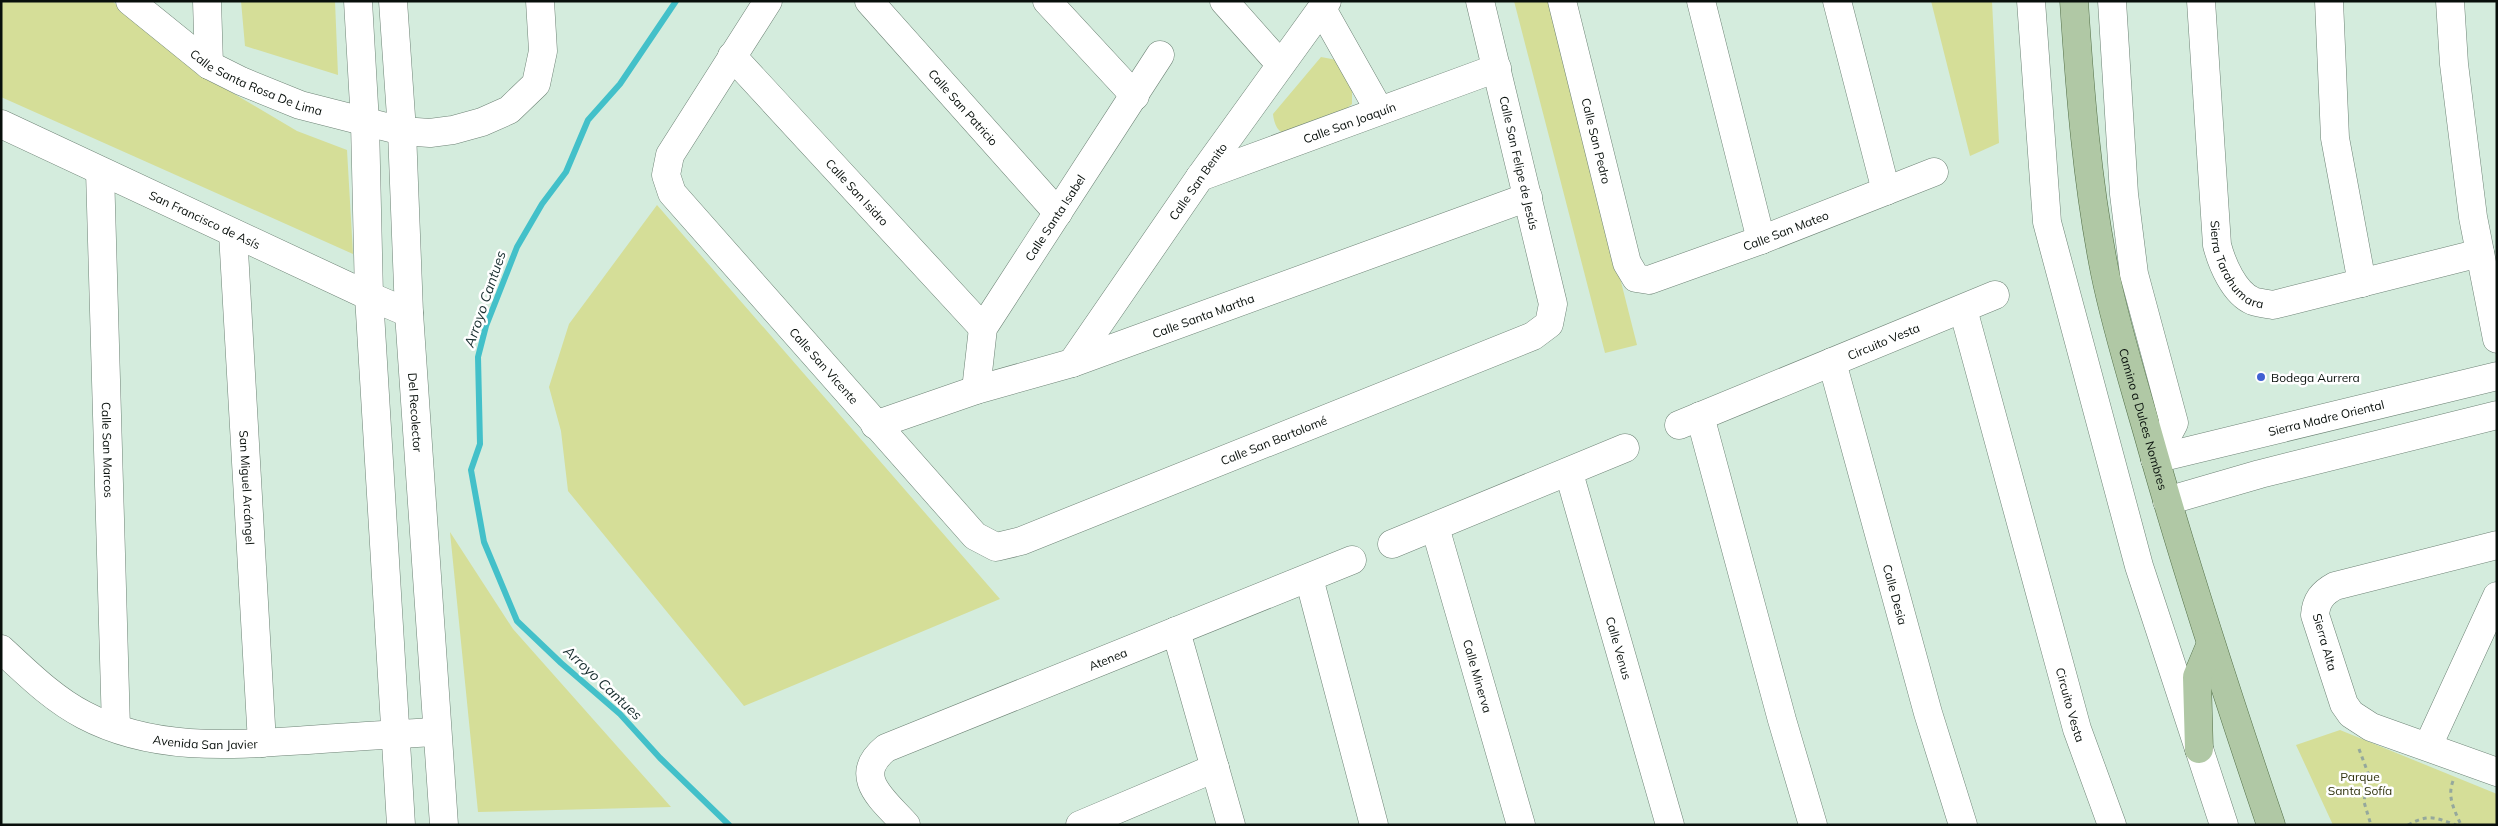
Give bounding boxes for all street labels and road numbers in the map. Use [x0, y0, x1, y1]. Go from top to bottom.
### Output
street label: Calle Santa Rosa De Lima [187, 46, 324, 118]
street label: Calle San Patricio [926, 66, 1002, 148]
street label: Calle San Felipe de Jesús [1496, 94, 1542, 232]
street label: Calle San Pedro [1579, 96, 1615, 185]
street label: Calle San Joaquín [1301, 98, 1398, 146]
street label: Calle San Benito [1165, 139, 1230, 223]
street label: Calle San Isidro [823, 155, 892, 229]
street label: Calle Santa Isabel [1021, 172, 1088, 264]
street label: San Francisco de Asís [147, 187, 263, 252]
street label: Calle San Mateo [1741, 207, 1831, 253]
street label: Sierra Tarahumara [2208, 220, 2265, 311]
street label: Calle Santa Martha [1150, 290, 1256, 341]
street label: Circuito Vesta [1845, 319, 1922, 362]
street label: Calle San Vicente [787, 324, 862, 407]
street label: Camino a Dulces Nombres [2116, 346, 2171, 492]
street label: Del Recolector [406, 372, 426, 453]
street label: Sierra Madre Oriental [2267, 396, 2386, 439]
street label: Calle San Marcos [99, 402, 117, 498]
street label: Calle San Bartolomé [1218, 412, 1329, 468]
street label: San Miguel Arcángel [237, 430, 258, 545]
street label: Calle Desia [1880, 563, 1911, 626]
street label: Sierra Alta [2310, 612, 2340, 672]
street label: Calle Venus [1603, 615, 1635, 681]
street label: Calle Minerva [1460, 638, 1496, 714]
street label: Atenea [1086, 644, 1129, 673]
street label: Circuito Vesta [2053, 666, 2089, 744]
street label: Avenida San Javier [152, 731, 259, 752]

